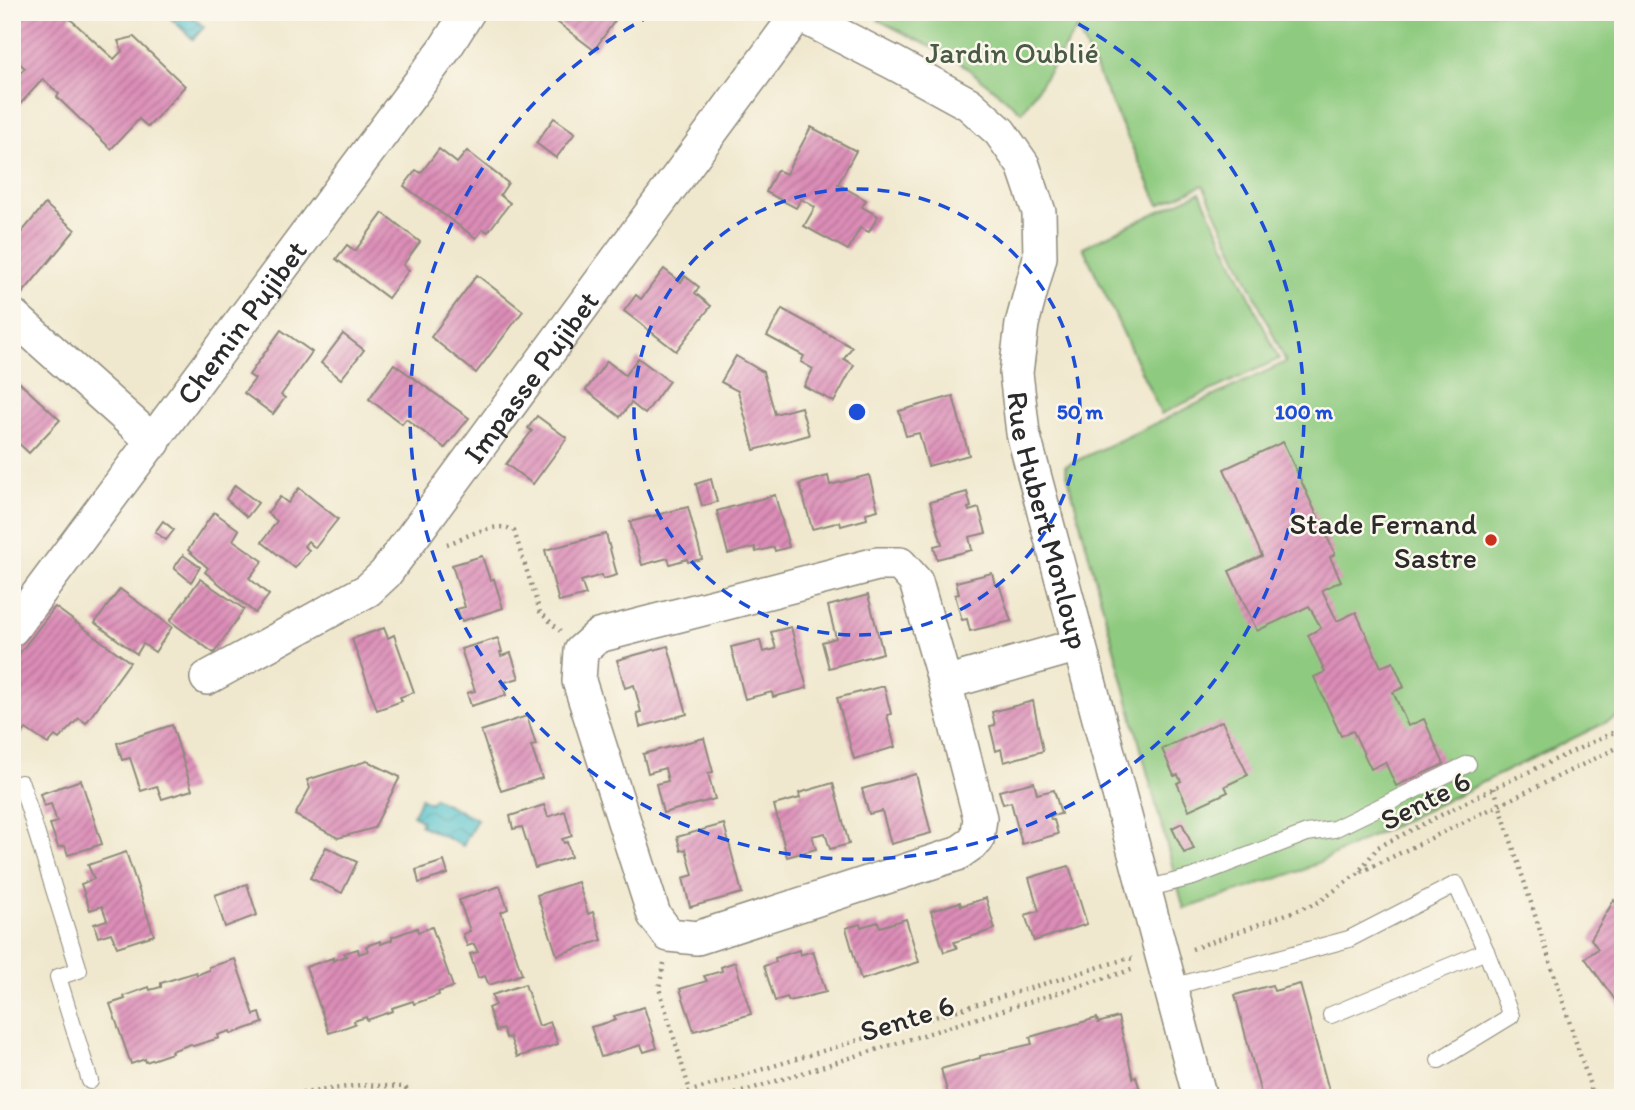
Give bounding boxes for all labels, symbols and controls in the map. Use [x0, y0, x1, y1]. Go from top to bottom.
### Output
park label: Jardin Oublié [925, 34, 1099, 71]
street label: Chemin Pujibet [168, 233, 314, 411]
street label: Impasse Pujibet [455, 283, 606, 470]
street label: Rue Hubert Monloup [1000, 389, 1098, 653]
text: 50 m [1057, 399, 1104, 424]
text: 100 m [1275, 399, 1333, 424]
centre of rings [845, 400, 869, 424]
place label: Stade Fernand Sastre [1289, 505, 1477, 576]
marker: Stade Fernand Sastre [1483, 532, 1499, 548]
street label: Sente 6 [1374, 762, 1476, 838]
street label: Sente 6 [856, 986, 958, 1050]

